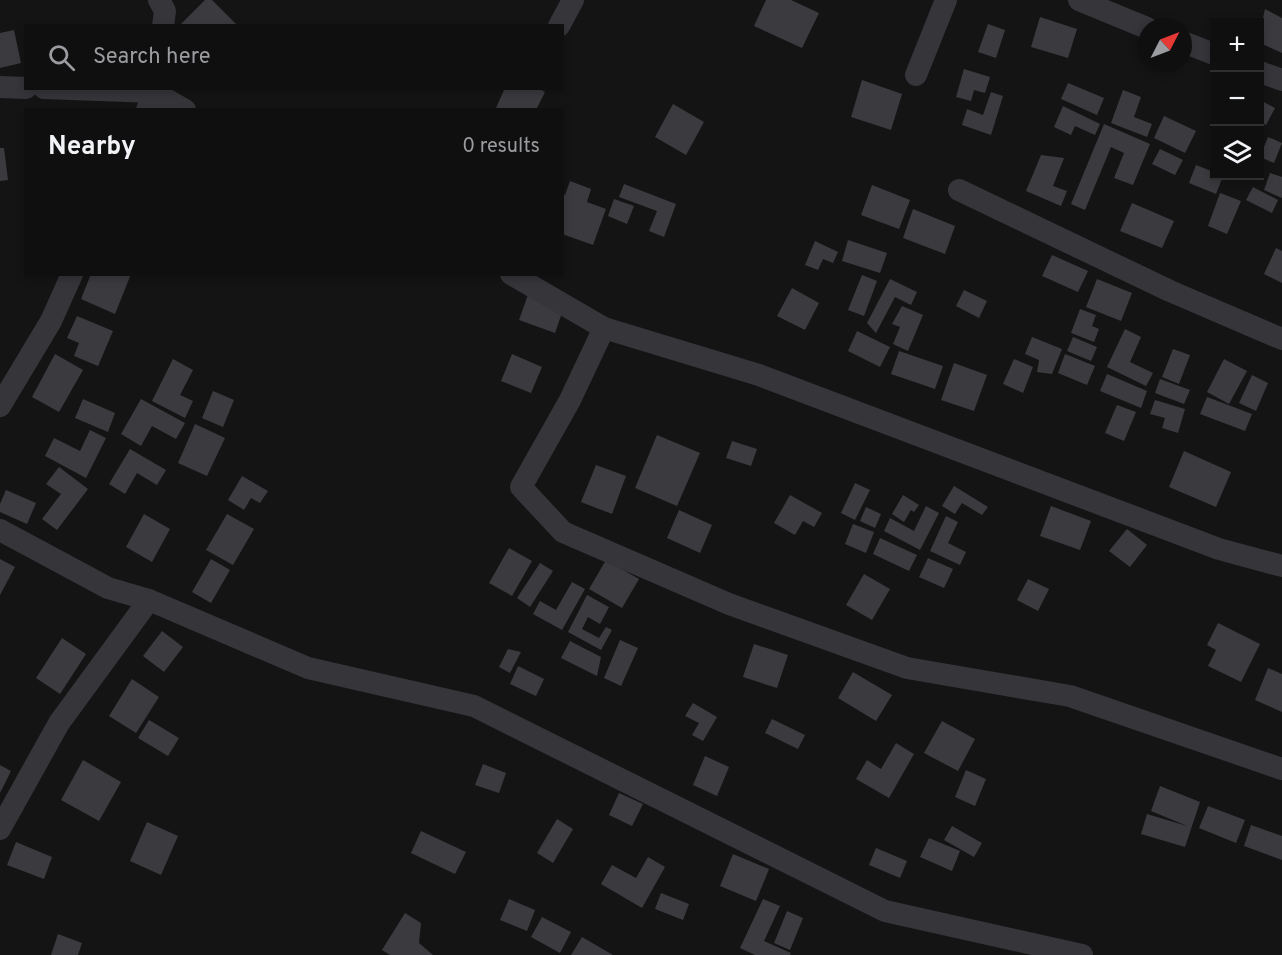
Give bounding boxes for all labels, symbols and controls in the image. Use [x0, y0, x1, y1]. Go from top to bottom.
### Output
north arrow [1138, 18, 1192, 72]
map controls [1210, 18, 1264, 180]
button: + [1210, 18, 1264, 72]
search box [24, 24, 564, 90]
icon: search [45, 41, 78, 74]
text: Search here [93, 44, 211, 71]
button: − [1210, 72, 1264, 126]
button: layers [1210, 126, 1264, 180]
text: Nearby [48, 131, 136, 164]
text: 0 results [462, 134, 540, 160]

